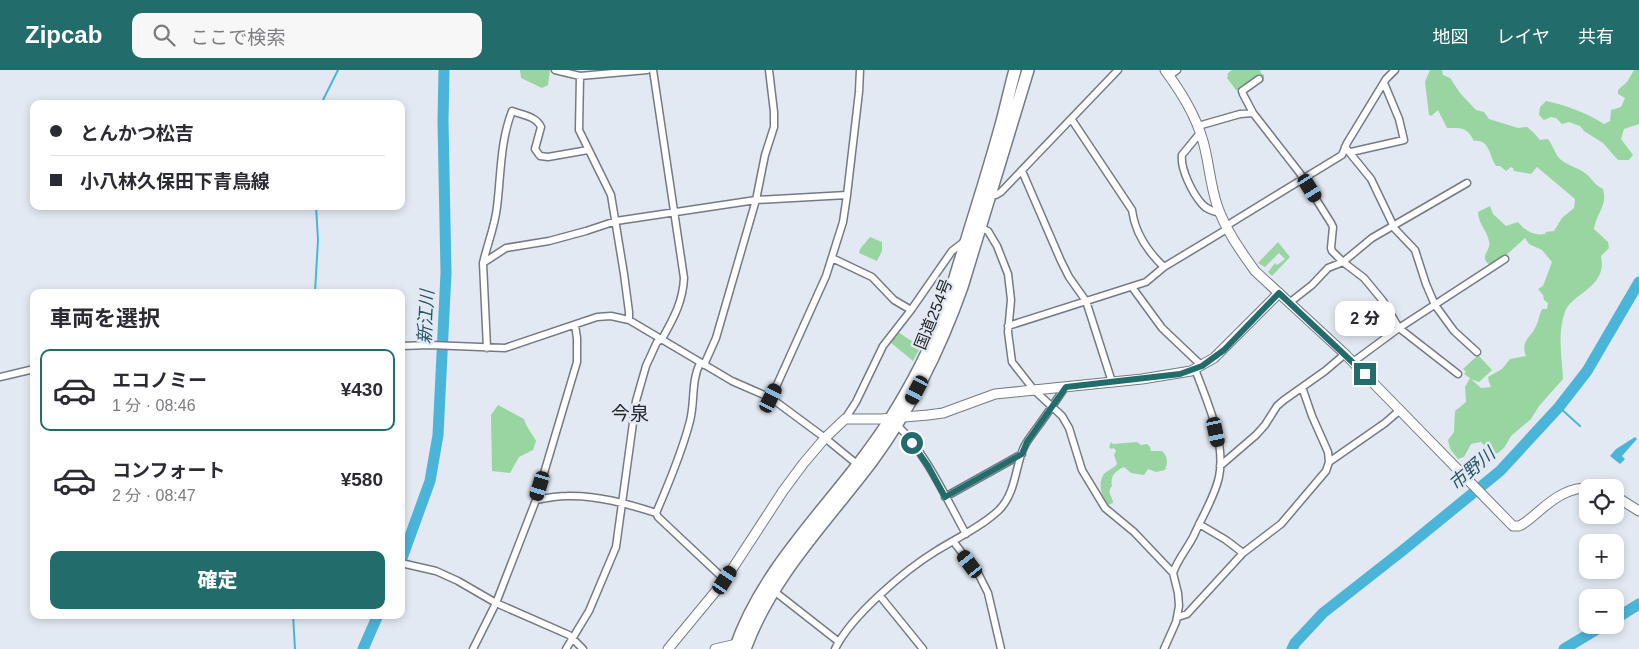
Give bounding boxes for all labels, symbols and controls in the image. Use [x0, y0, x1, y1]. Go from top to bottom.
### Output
search box [132, 13, 482, 58]
text: Zipcab [25, 21, 102, 48]
icon: search [150, 21, 178, 49]
text: ここで検索 [190, 27, 285, 48]
text: 地図 [1433, 27, 1469, 47]
text: レイヤ [1497, 27, 1550, 47]
text: 共有 [1578, 27, 1614, 47]
text: とんかつ松吉 [80, 123, 194, 144]
text: 小八林久保田下青鳥線 [80, 171, 270, 192]
car [1295, 171, 1324, 205]
street label: 国道254号 [912, 276, 955, 352]
water label: 新江川 [415, 288, 438, 344]
callout: 2 分 [1335, 302, 1395, 336]
text: 車両を選択 [50, 306, 160, 331]
text: 2 分 [1350, 310, 1380, 327]
route end [1354, 363, 1376, 385]
icon: car [52, 368, 97, 413]
text: エコノミー [112, 370, 207, 391]
car [903, 373, 930, 407]
text: ¥430 [341, 379, 383, 400]
car [757, 381, 784, 415]
text: 1 分 · 08:46 [112, 397, 196, 414]
district label: 今泉 [611, 403, 649, 424]
car [1205, 416, 1226, 448]
route start [901, 432, 923, 454]
water label: 市野川 [1445, 442, 1500, 494]
icon: car [52, 458, 97, 503]
text: コンフォート [112, 460, 225, 481]
text: ¥580 [341, 469, 383, 490]
car [528, 469, 551, 503]
map controls [1579, 479, 1624, 634]
button: locate [1579, 479, 1624, 524]
text: 2 分 · 08:47 [112, 487, 196, 504]
button: + [1579, 534, 1624, 579]
car [954, 548, 985, 580]
button: 確定 [50, 551, 385, 609]
car [710, 563, 739, 597]
button: − [1579, 589, 1624, 634]

